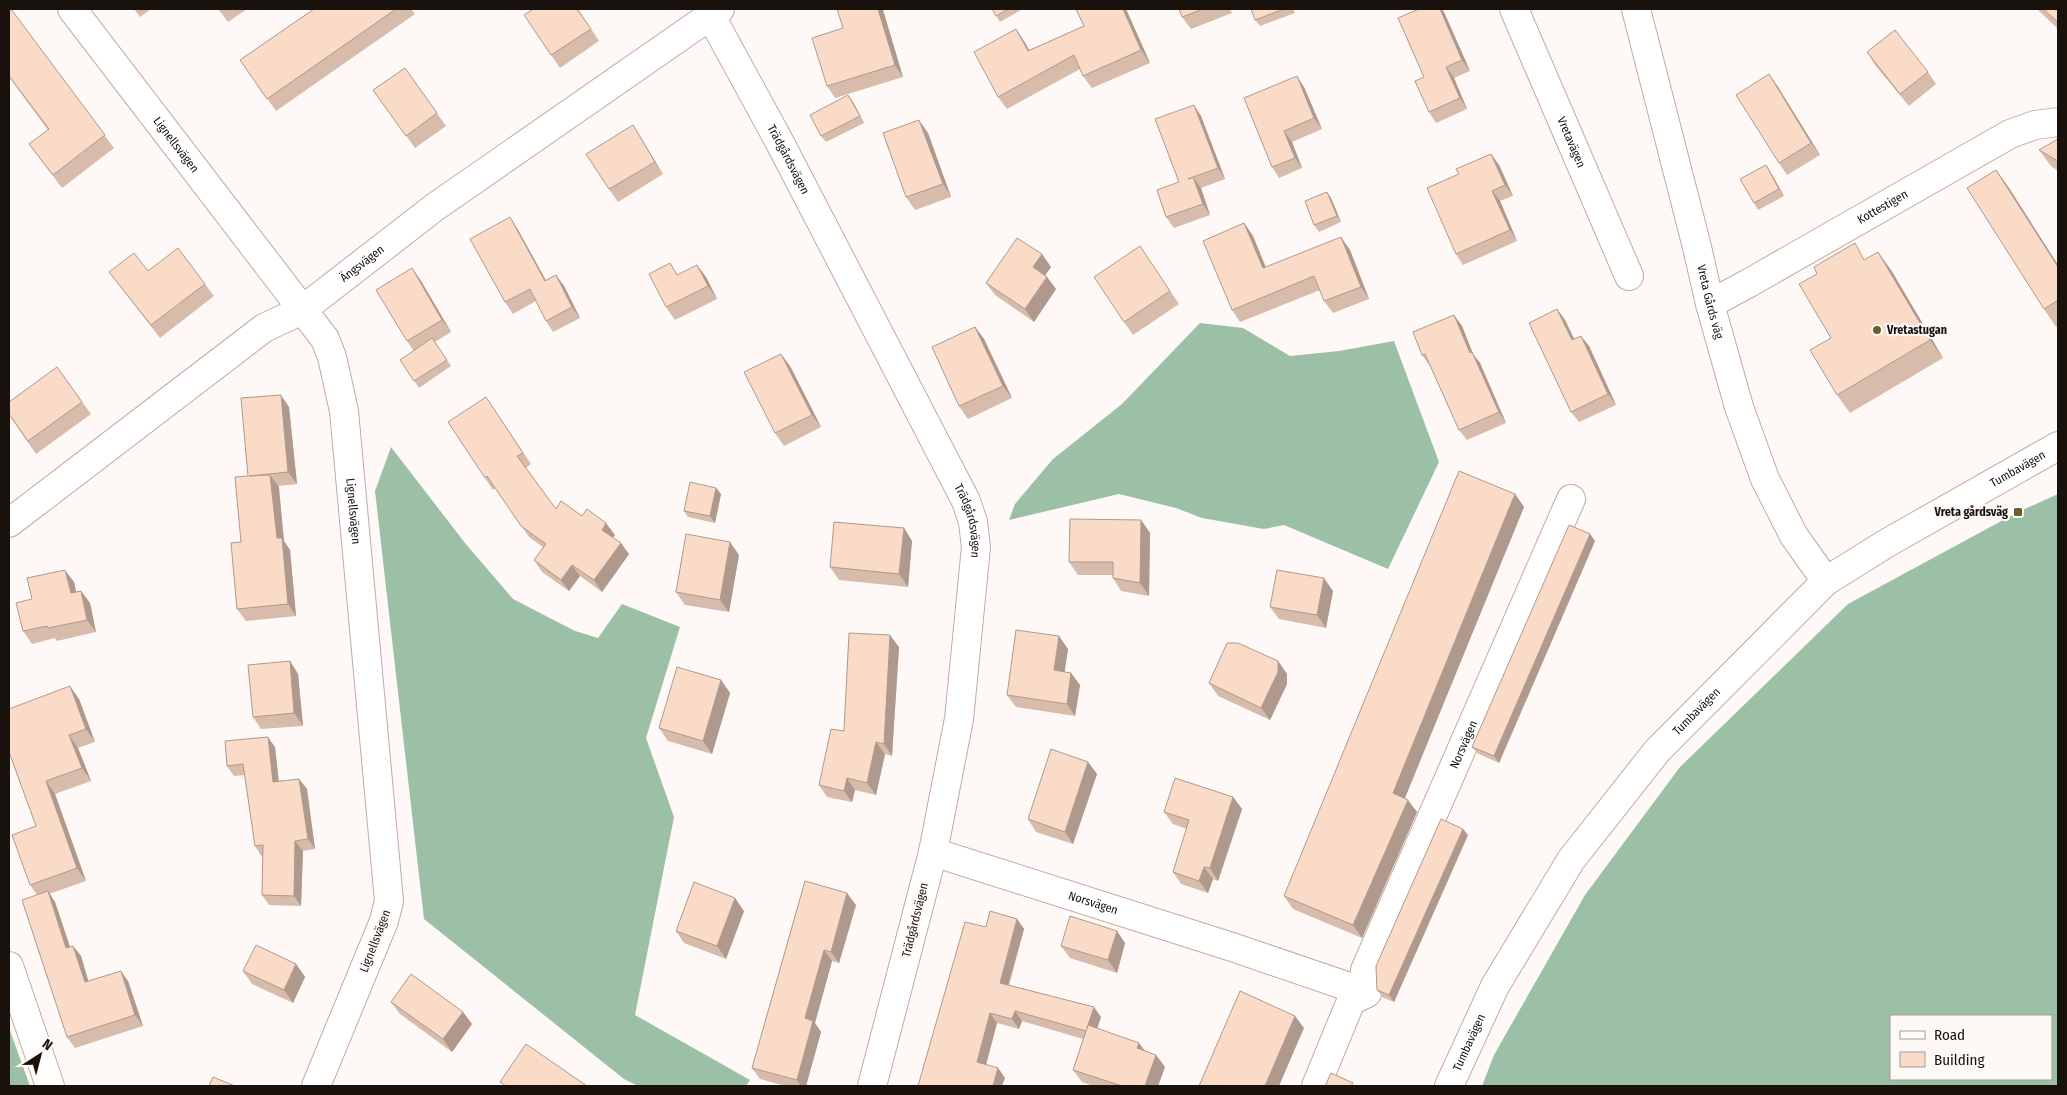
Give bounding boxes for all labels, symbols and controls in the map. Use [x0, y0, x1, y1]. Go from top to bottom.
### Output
street label: Lignellsvägen [150, 114, 202, 175]
street label: Vretavägen [1554, 115, 1588, 170]
street label: Trädgårdsvägen [764, 122, 812, 197]
street label: Kottestigen [1855, 187, 1910, 227]
street label: Ängsvägen [337, 242, 387, 285]
street label: Vreta Gårds väg [1694, 263, 1727, 341]
place label: Vretastugan [1886, 323, 1947, 337]
marker: Vretastugan [1871, 324, 1883, 336]
street label: Tumbavägen [1988, 448, 2048, 490]
street label: Lignellsvägen [343, 477, 363, 545]
street label: Trädgårdsvägen [951, 482, 983, 559]
place label: Vreta gårdsväg [1934, 505, 2008, 519]
marker: Vreta gårdsväg [2012, 506, 2024, 518]
street label: Tumbavägen [1670, 685, 1723, 738]
street label: Norsvägen [1447, 718, 1480, 771]
street label: Trädgårdsvägen [899, 881, 931, 959]
street label: Norsvägen [1067, 888, 1120, 917]
street label: Lignellsvägen [357, 908, 393, 974]
street label: Tumbavägen [1450, 1012, 1488, 1073]
legend [1890, 1015, 2052, 1080]
text: Road [1934, 1026, 1965, 1044]
north arrow [15, 1030, 65, 1080]
text: N [39, 1036, 56, 1054]
text: Building [1934, 1051, 1985, 1069]

